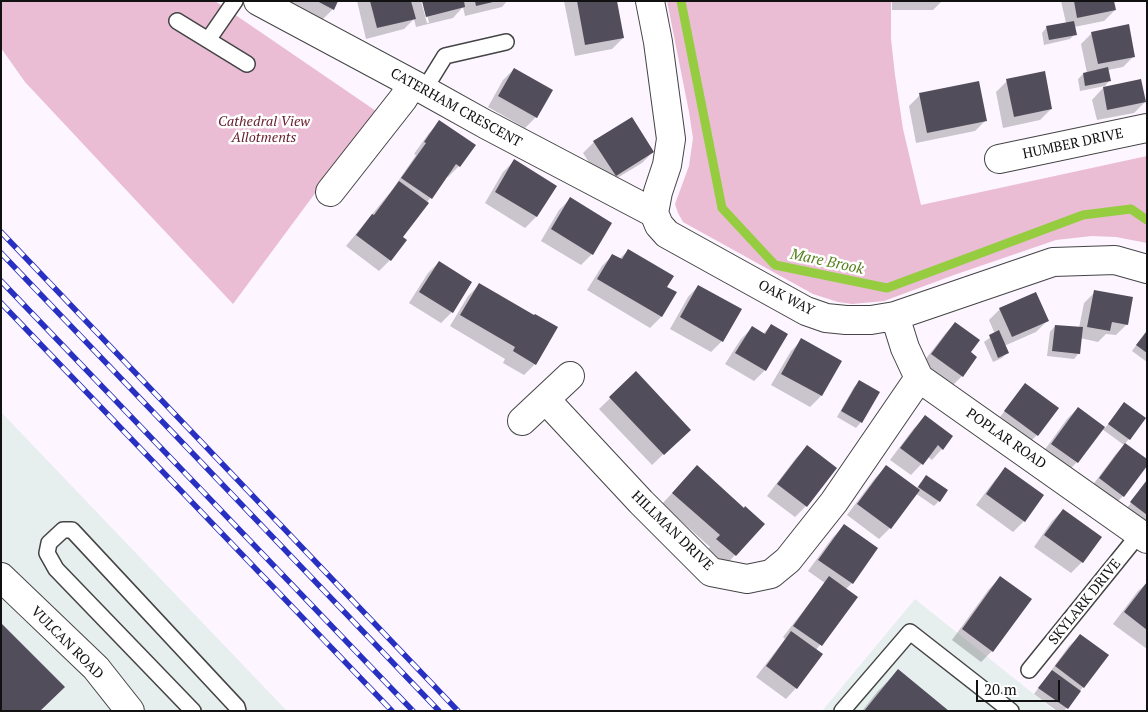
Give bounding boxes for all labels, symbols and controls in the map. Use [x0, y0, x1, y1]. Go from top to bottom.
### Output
street label: CATERHAM CRESCENT [387, 65, 525, 151]
park label: Cathedral View Allotments [218, 114, 310, 146]
street label: HUMBER DRIVE [1021, 125, 1125, 163]
water label: Mare Brook [789, 245, 865, 279]
street label: OAK WAY [755, 277, 817, 319]
street label: POPLAR ROAD [963, 405, 1049, 473]
street label: HILLMAN DRIVE [628, 488, 716, 574]
street label: SKYLARK DRIVE [1045, 556, 1125, 648]
street label: VULCAN ROAD [27, 603, 107, 683]
scale bar [978, 670, 1062, 702]
text: 20 m [984, 679, 1017, 699]

